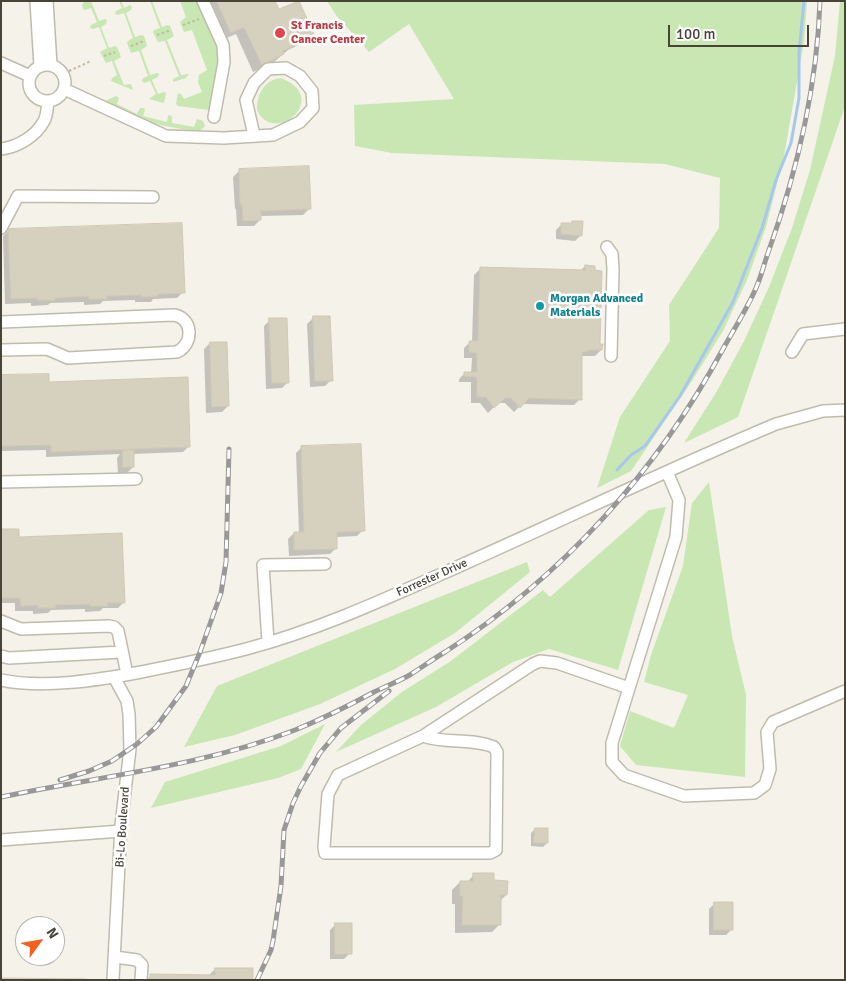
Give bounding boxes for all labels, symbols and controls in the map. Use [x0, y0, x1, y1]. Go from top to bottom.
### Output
scale bar [671, 15, 812, 47]
place label: St Francis Cancer Center [291, 19, 365, 47]
text: 100 m [676, 25, 716, 43]
marker: St Francis Cancer Center [273, 26, 287, 40]
place label: Morgan Advanced Materials [550, 292, 643, 320]
marker: Morgan Advanced Materials [534, 300, 546, 312]
street label: Forrester Drive [394, 556, 470, 600]
street label: Bi-Lo Boulevard [113, 786, 133, 868]
north arrow [15, 916, 65, 966]
text: N [43, 925, 62, 942]

